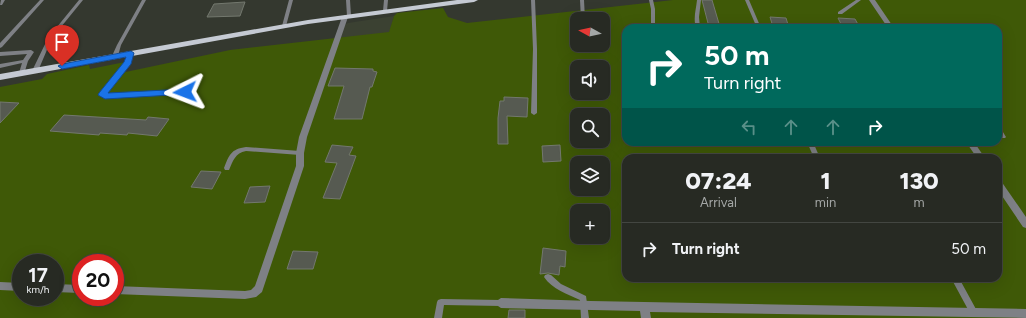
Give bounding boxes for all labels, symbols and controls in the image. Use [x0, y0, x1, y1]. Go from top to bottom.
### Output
north arrow [570, 12, 610, 52]
map controls [570, 12, 610, 244]
pin [45, 25, 79, 66]
icon: arrive [51, 31, 73, 53]
text: 50 m [704, 38, 770, 72]
icon: right [638, 40, 690, 92]
button: sound [570, 60, 610, 100]
position arrow [164, 71, 206, 113]
text: Turn right [704, 72, 781, 94]
button: search [570, 108, 610, 148]
icon: left [738, 116, 760, 138]
icon: ahead [780, 116, 802, 138]
icon: ahead [822, 116, 844, 138]
icon: right [864, 116, 886, 138]
button: layers [570, 156, 610, 196]
text: 07:24 [685, 166, 752, 195]
text: 1 [820, 166, 831, 195]
text: 130 [899, 166, 939, 195]
text: Arrival [700, 195, 737, 210]
text: min [815, 195, 836, 210]
text: m [914, 195, 925, 210]
button: + [570, 204, 610, 244]
icon: right [638, 238, 660, 260]
text: Turn right [672, 240, 740, 258]
text: 50 m [951, 240, 986, 258]
speed limit sign: 20 [72, 254, 124, 306]
text: 17 [28, 263, 48, 287]
text: km/h [27, 283, 49, 296]

